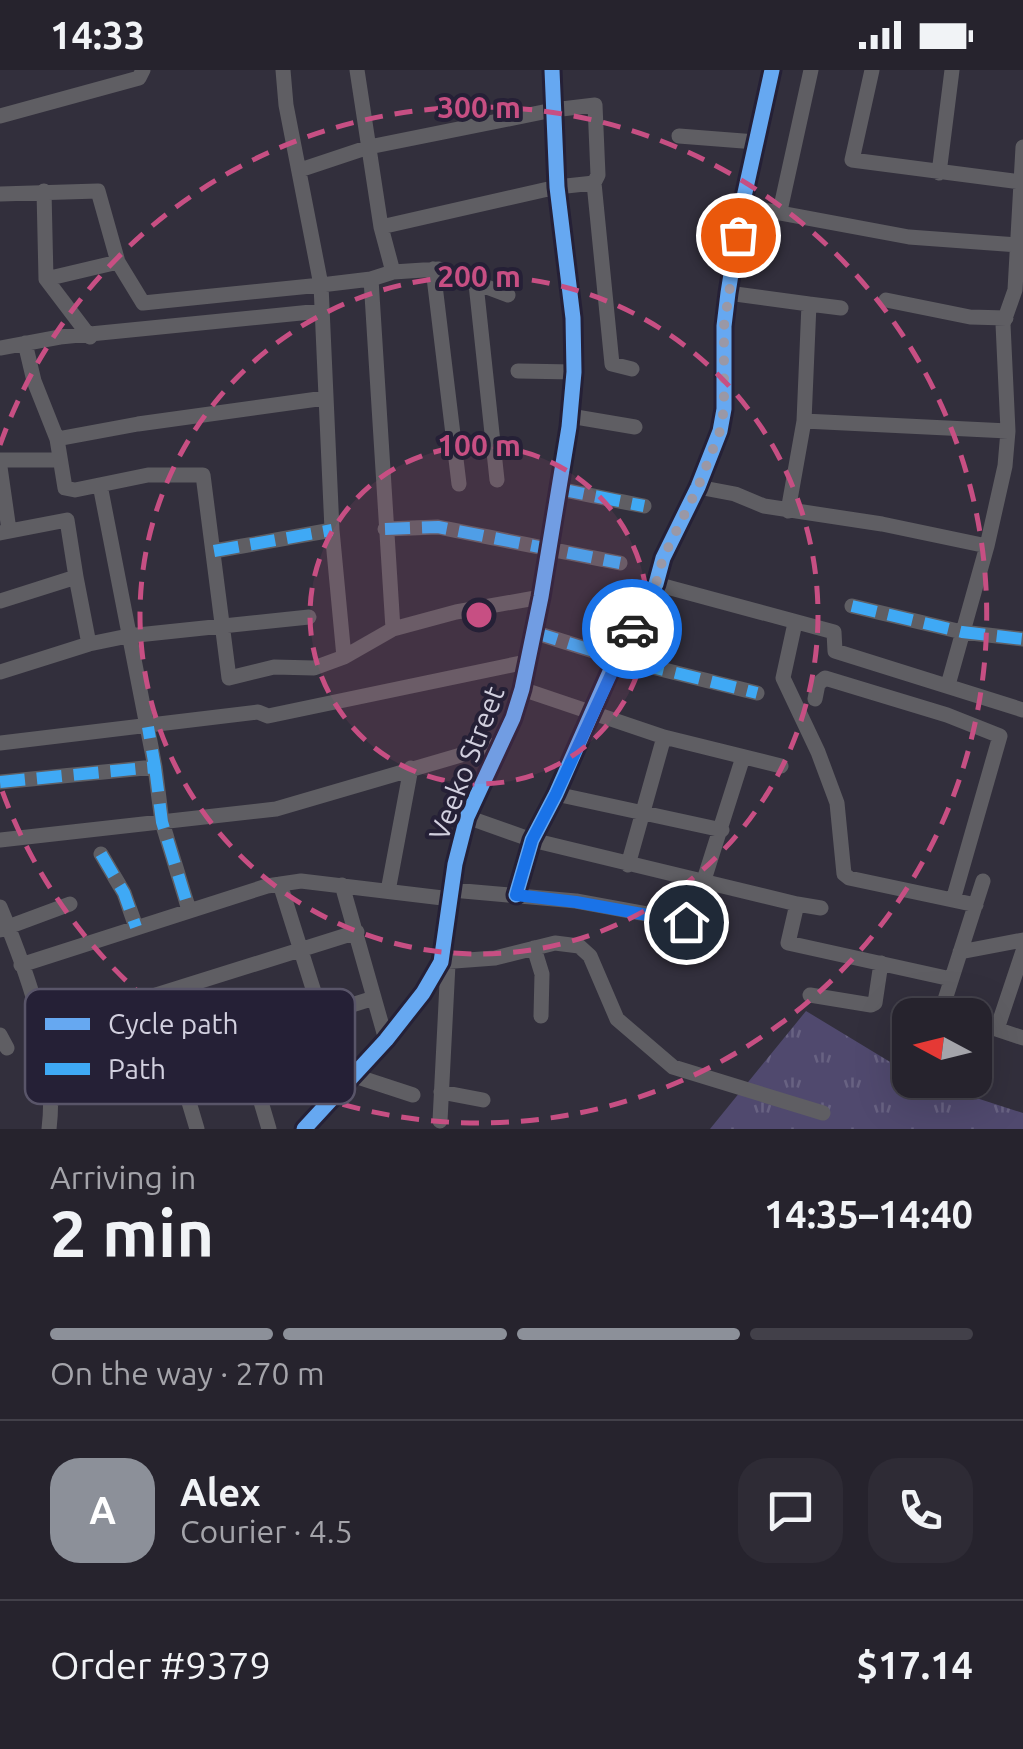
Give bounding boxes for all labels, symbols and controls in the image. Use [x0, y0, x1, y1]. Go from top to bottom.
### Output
text: 14:33 [50, 14, 145, 56]
text: 300 m [437, 90, 521, 124]
pin [696, 193, 781, 278]
icon: bag [711, 208, 766, 263]
text: 200 m [437, 259, 521, 293]
text: 100 m [437, 428, 521, 462]
courier [582, 579, 682, 679]
centre of rings [461, 597, 497, 633]
icon: car [605, 602, 660, 657]
street label: Veeko Street [422, 682, 510, 844]
pin [644, 880, 729, 965]
icon: home [659, 895, 714, 950]
legend [25, 989, 355, 1104]
north arrow [892, 998, 992, 1098]
map controls [892, 998, 992, 1098]
text: Cycle path [108, 1008, 239, 1039]
text: Path [108, 1053, 166, 1084]
text: Arriving in [50, 1159, 196, 1195]
text: 14:35–14:40 [764, 1193, 973, 1235]
text: 2 min [50, 1196, 214, 1269]
text: On the way · 270 m [50, 1355, 325, 1391]
button: chat [738, 1458, 843, 1563]
button: phone [868, 1458, 973, 1563]
text: Alex [180, 1471, 261, 1513]
text: A [89, 1489, 116, 1531]
text: Courier · 4.5 [180, 1513, 353, 1549]
text: Order #9379 [50, 1644, 271, 1686]
text: $17.14 [856, 1644, 973, 1686]

